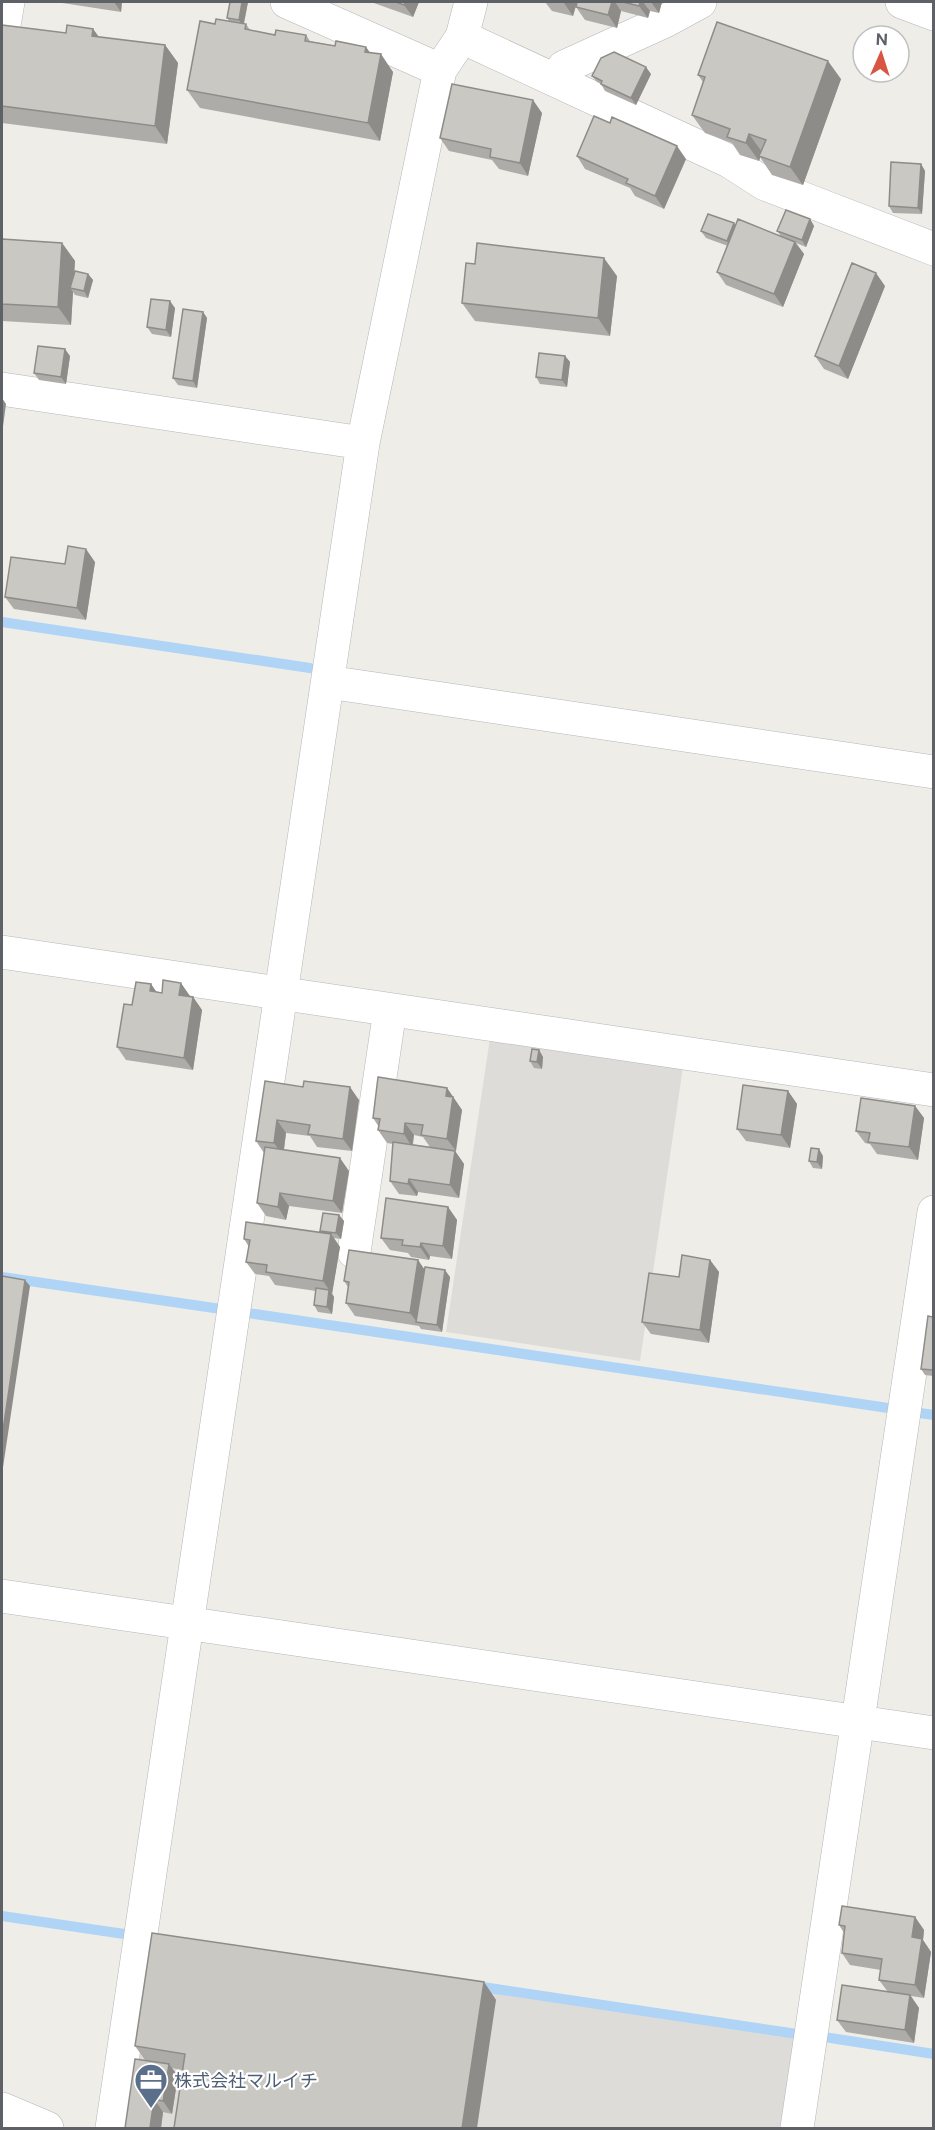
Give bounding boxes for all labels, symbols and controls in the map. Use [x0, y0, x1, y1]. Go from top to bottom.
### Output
north arrow [851, 24, 911, 84]
text: N [875, 30, 889, 49]
office icon: 株式会社マルイチ [133, 2062, 169, 2109]
place label: 株式会社マルイチ [174, 2070, 318, 2091]

